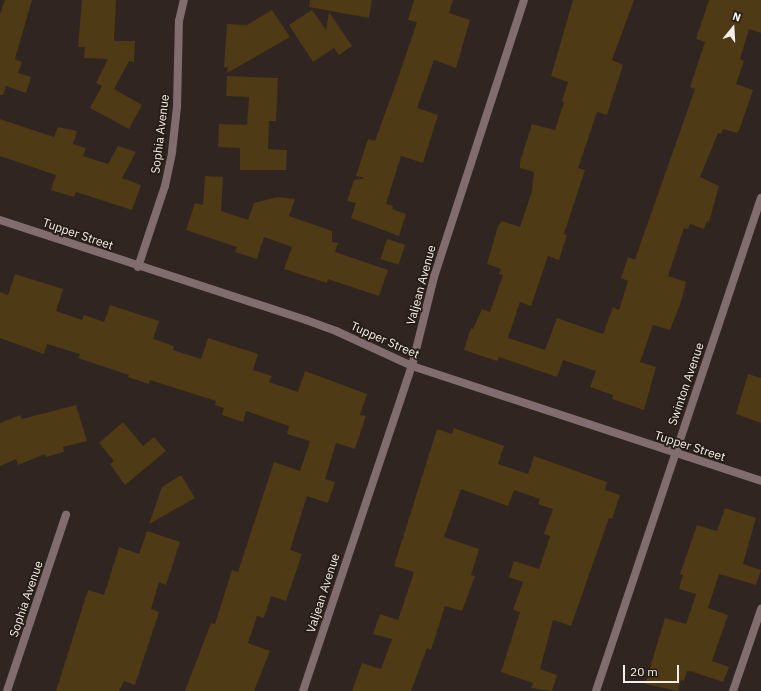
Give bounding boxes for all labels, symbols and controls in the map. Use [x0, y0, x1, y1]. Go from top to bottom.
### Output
north arrow [713, 8, 753, 48]
text: N [731, 9, 743, 24]
street label: Sophia Avenue [148, 94, 172, 174]
street label: Tupper Street [41, 215, 115, 253]
street label: Valjean Avenue [403, 243, 439, 327]
street label: Tupper Street [348, 318, 422, 362]
street label: Swinton Avenue [665, 341, 707, 427]
street label: Tupper Street [653, 428, 727, 464]
street label: Valjean Avenue [303, 552, 343, 634]
street label: Sophia Avenue [6, 559, 46, 639]
scale bar [625, 657, 681, 683]
text: 20 m [630, 664, 658, 679]

